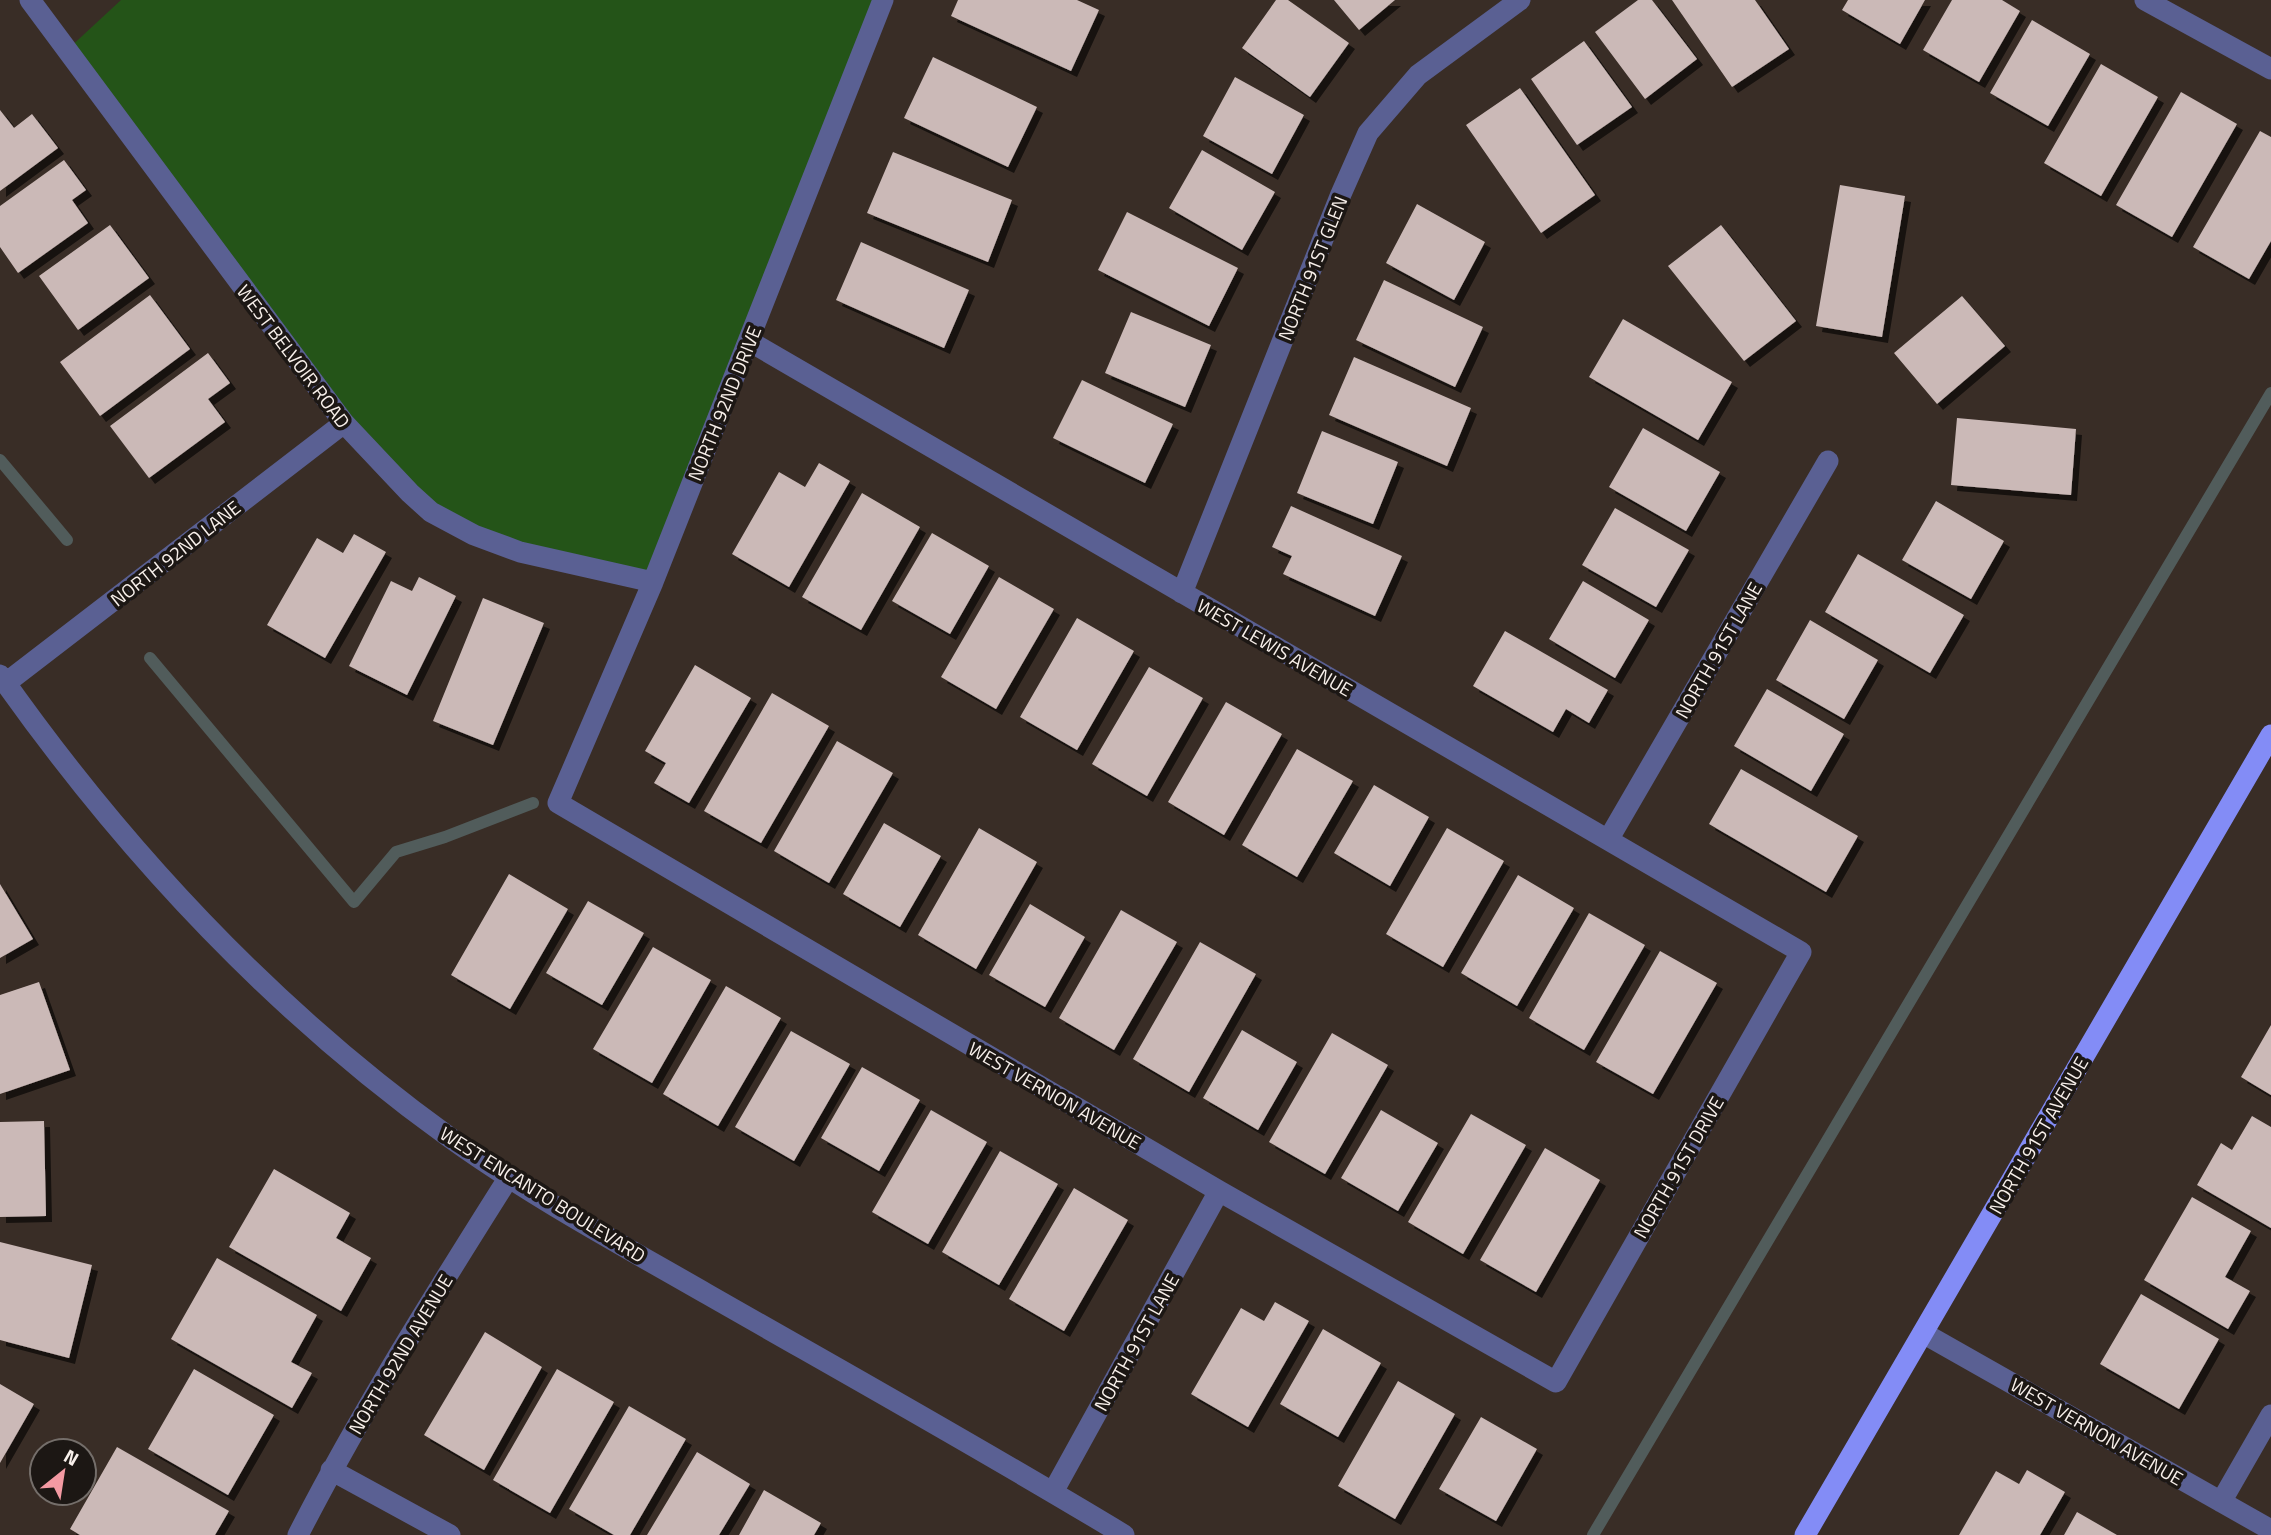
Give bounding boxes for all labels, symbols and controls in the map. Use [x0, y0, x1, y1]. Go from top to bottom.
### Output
street label: NORTH 91ST GLEN [1270, 191, 1354, 345]
street label: WEST BELVOIR ROAD [230, 278, 358, 434]
street label: NORTH 92ND DRIVE [680, 321, 768, 485]
street label: NORTH 92ND LANE [104, 493, 246, 613]
street label: NORTH 91ST LANE [1667, 576, 1769, 724]
street label: WEST LEWIS AVENUE [1192, 591, 1358, 703]
street label: WEST VERNON AVENUE [963, 1034, 1147, 1156]
street label: NORTH 91ST AVENUE [1981, 1051, 2095, 1219]
street label: NORTH 91ST DRIVE [1625, 1091, 1731, 1243]
street label: WEST ENCANTO BOULEVARD [434, 1119, 652, 1269]
street label: NORTH 92ND AVENUE [341, 1268, 459, 1440]
street label: NORTH 91ST LANE [1086, 1268, 1186, 1416]
street label: WEST VERNON AVENUE [2005, 1370, 2189, 1492]
north arrow [28, 1437, 98, 1507]
text: N [59, 1441, 85, 1473]

